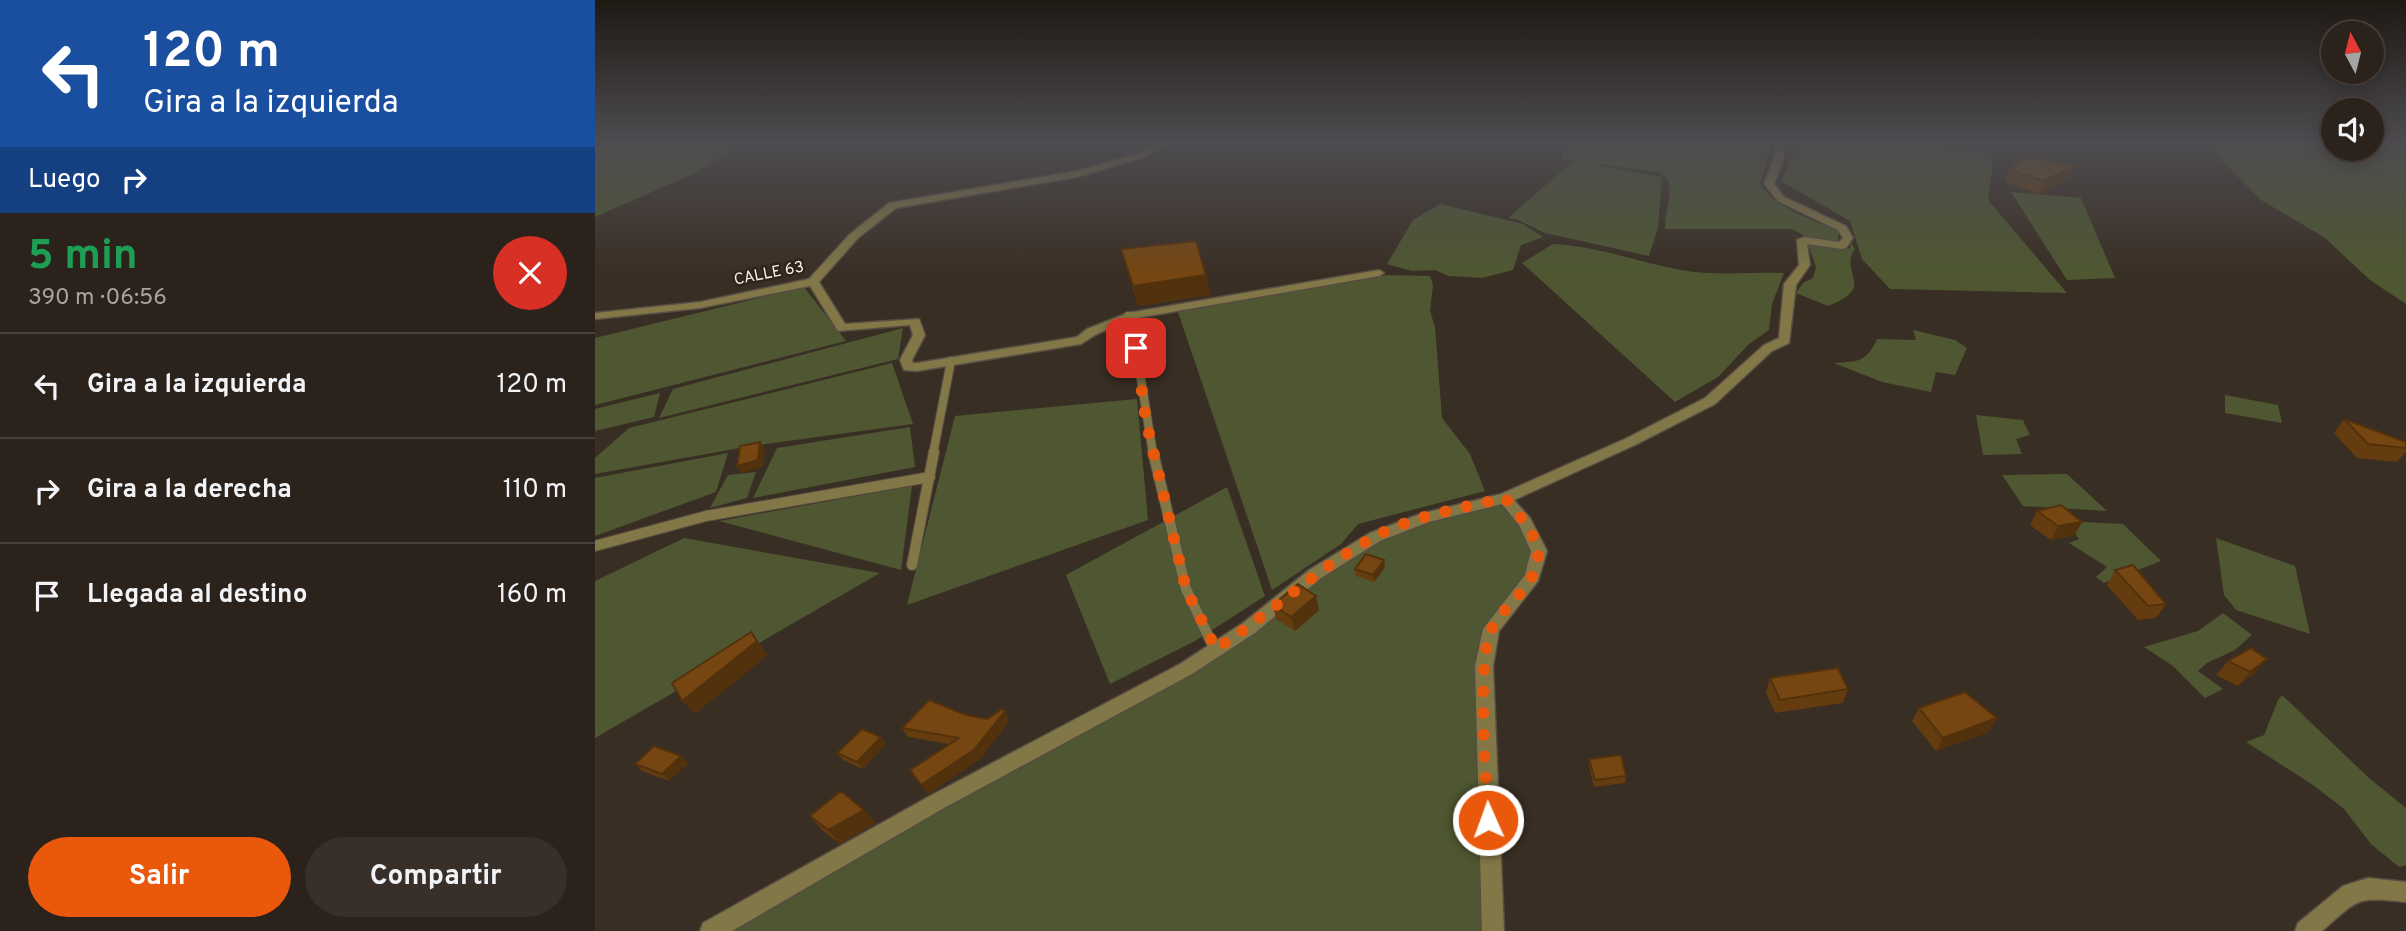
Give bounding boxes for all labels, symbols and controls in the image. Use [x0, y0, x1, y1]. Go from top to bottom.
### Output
north arrow [2321, 21, 2383, 84]
map controls [2321, 21, 2384, 161]
text: 120 m [143, 23, 280, 85]
icon: left [28, 28, 119, 119]
text: Gira a la izquierda [143, 84, 399, 124]
button: sound [2321, 98, 2384, 161]
icon: right [115, 161, 153, 199]
text: Luego [28, 164, 101, 197]
text: 5 min [28, 231, 138, 284]
button: close [493, 236, 567, 310]
street label: CALLE 63 [732, 257, 806, 291]
text: 390 m · 06:56 [28, 284, 167, 313]
pin [1106, 318, 1166, 378]
icon: arrive [1117, 329, 1155, 367]
icon: left [28, 367, 66, 405]
text: Gira a la izquierda [87, 369, 306, 402]
text: 120 m [497, 369, 567, 402]
icon: right [28, 472, 66, 510]
text: Gira a la derecha [87, 474, 292, 507]
text: 110 m [503, 474, 567, 507]
icon: arrive [28, 577, 66, 615]
text: Llegada al destino [87, 579, 307, 612]
text: 160 m [497, 579, 567, 612]
position arrow [1451, 783, 1525, 857]
button: Salir [28, 837, 291, 917]
button: Compartir [305, 837, 567, 917]

